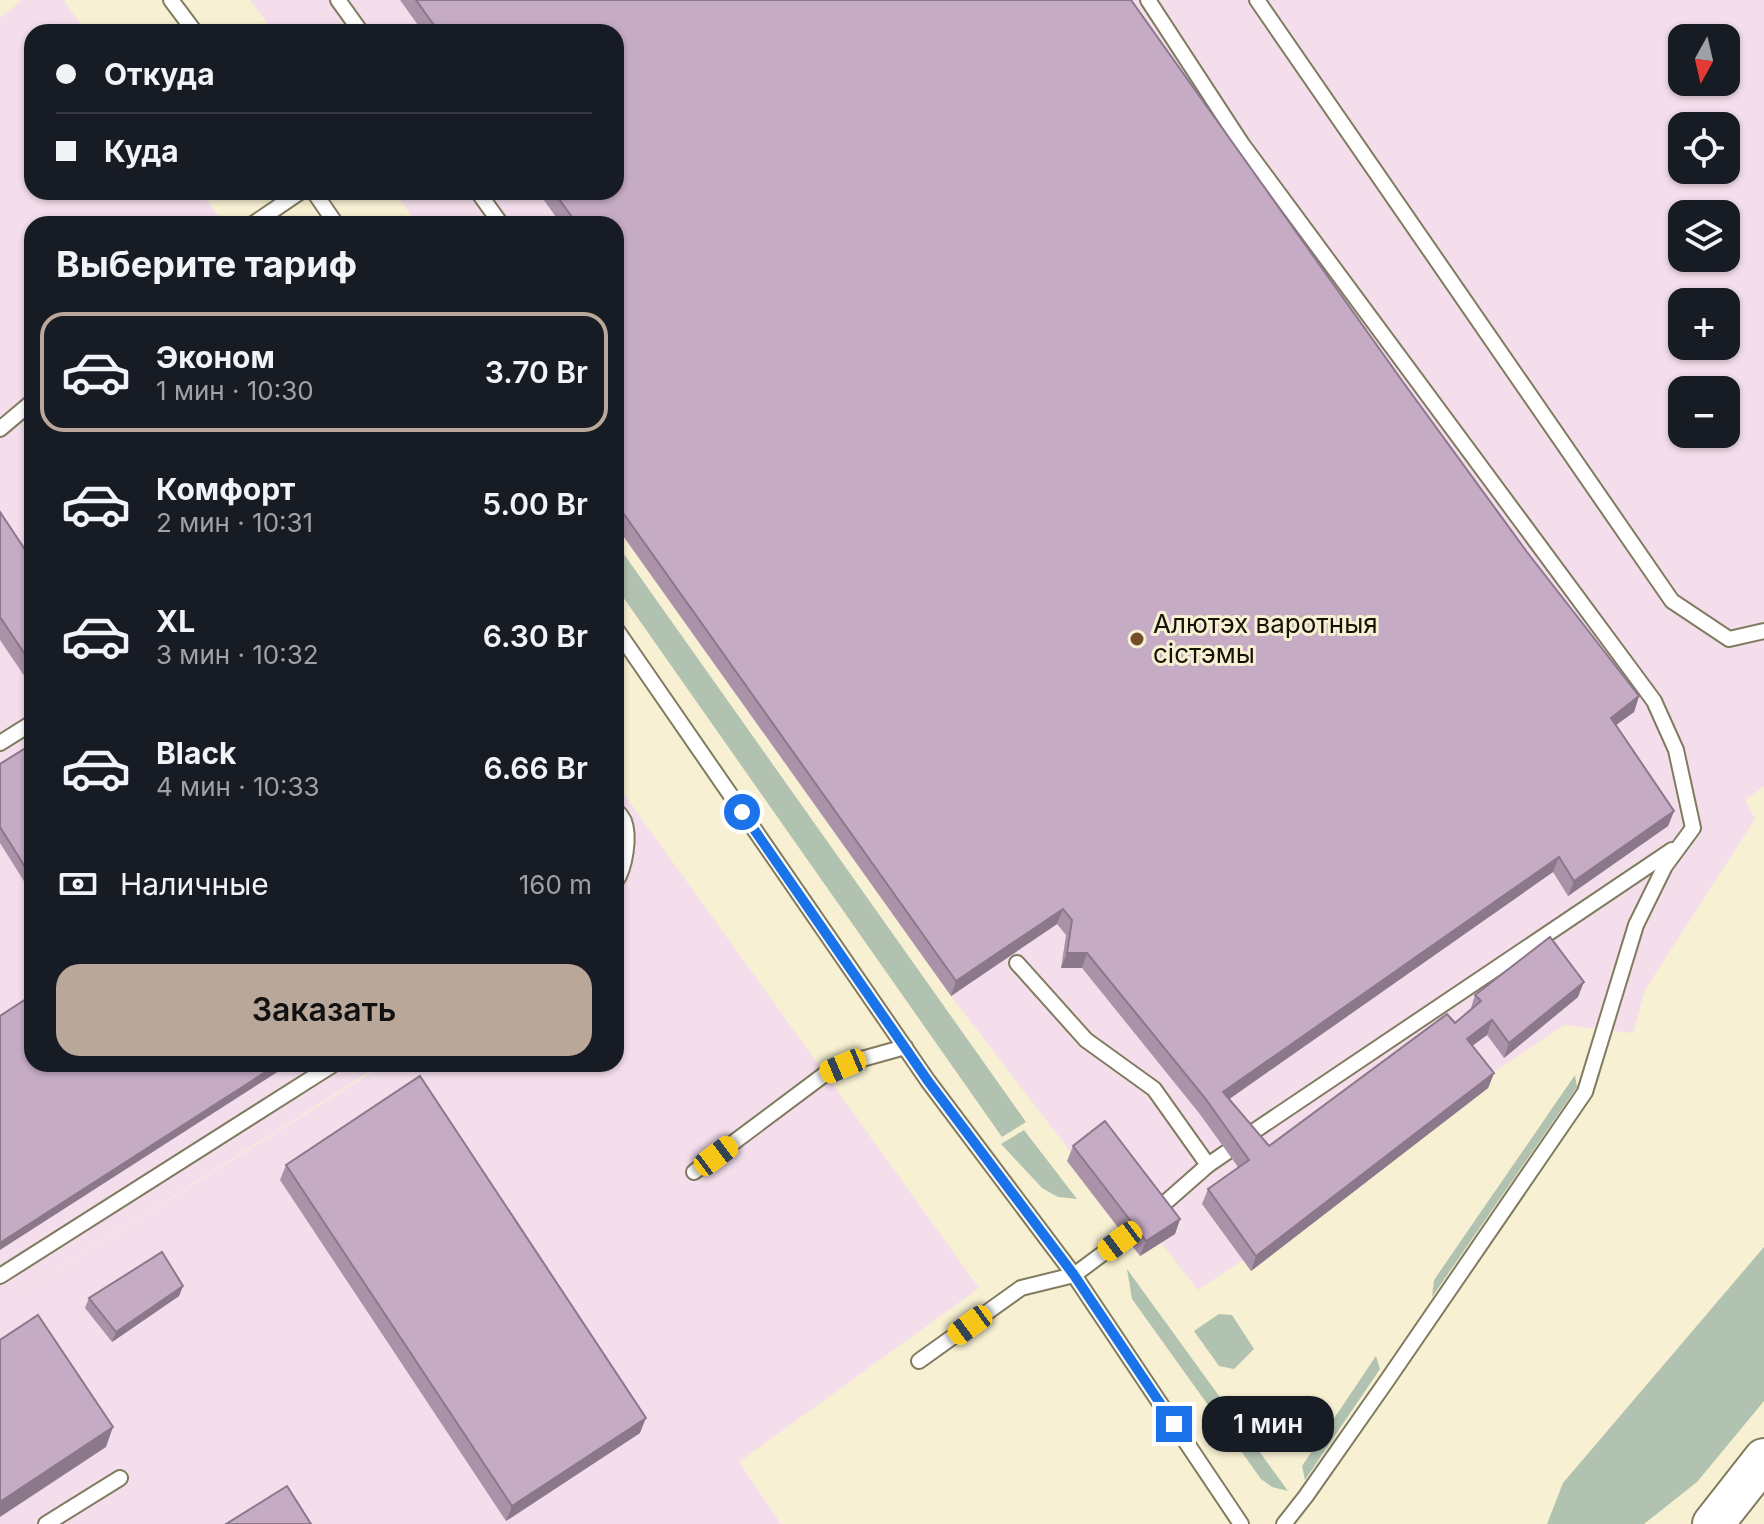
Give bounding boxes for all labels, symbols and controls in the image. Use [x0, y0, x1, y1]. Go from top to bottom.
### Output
north arrow [1668, 24, 1740, 96]
map controls [1668, 24, 1740, 448]
text: Откуда [104, 56, 215, 92]
button: locate [1668, 112, 1740, 184]
text: Куда [104, 133, 179, 169]
button: layers [1668, 200, 1740, 272]
text: Выберите тариф [56, 242, 357, 286]
button: + [1668, 288, 1740, 360]
icon: car [60, 336, 132, 408]
text: Эконом [156, 339, 275, 375]
text: 3.70 Br [485, 354, 588, 390]
text: 1 мин · 10:30 [156, 375, 314, 406]
button: − [1668, 376, 1740, 448]
icon: car [60, 468, 132, 540]
text: Комфорт [156, 471, 295, 507]
text: 5.00 Br [482, 486, 588, 522]
text: 2 мин · 10:31 [156, 507, 313, 538]
icon: car [60, 600, 132, 672]
text: XL [156, 603, 195, 639]
place label: Алютэх варотныя сістэмы [1153, 608, 1378, 669]
text: 6.30 Br [483, 618, 588, 654]
marker: Алютэх варотныя сістэмы [1128, 630, 1146, 648]
text: 3 мин · 10:32 [156, 639, 319, 670]
icon: car [60, 732, 132, 804]
text: Black [156, 735, 236, 771]
text: 6.66 Br [483, 750, 588, 786]
text: 4 мин · 10:33 [156, 771, 320, 802]
route start [724, 794, 760, 830]
icon: cash [56, 862, 100, 906]
text: Наличные [120, 866, 269, 902]
text: 160 m [519, 869, 592, 900]
button: Заказать [56, 964, 592, 1056]
car [816, 1046, 870, 1086]
car [690, 1132, 742, 1180]
car [1094, 1217, 1146, 1265]
car [944, 1301, 996, 1349]
callout: 1 мин [1202, 1396, 1334, 1452]
route end [1156, 1406, 1192, 1442]
text: 1 мин [1233, 1408, 1303, 1439]

